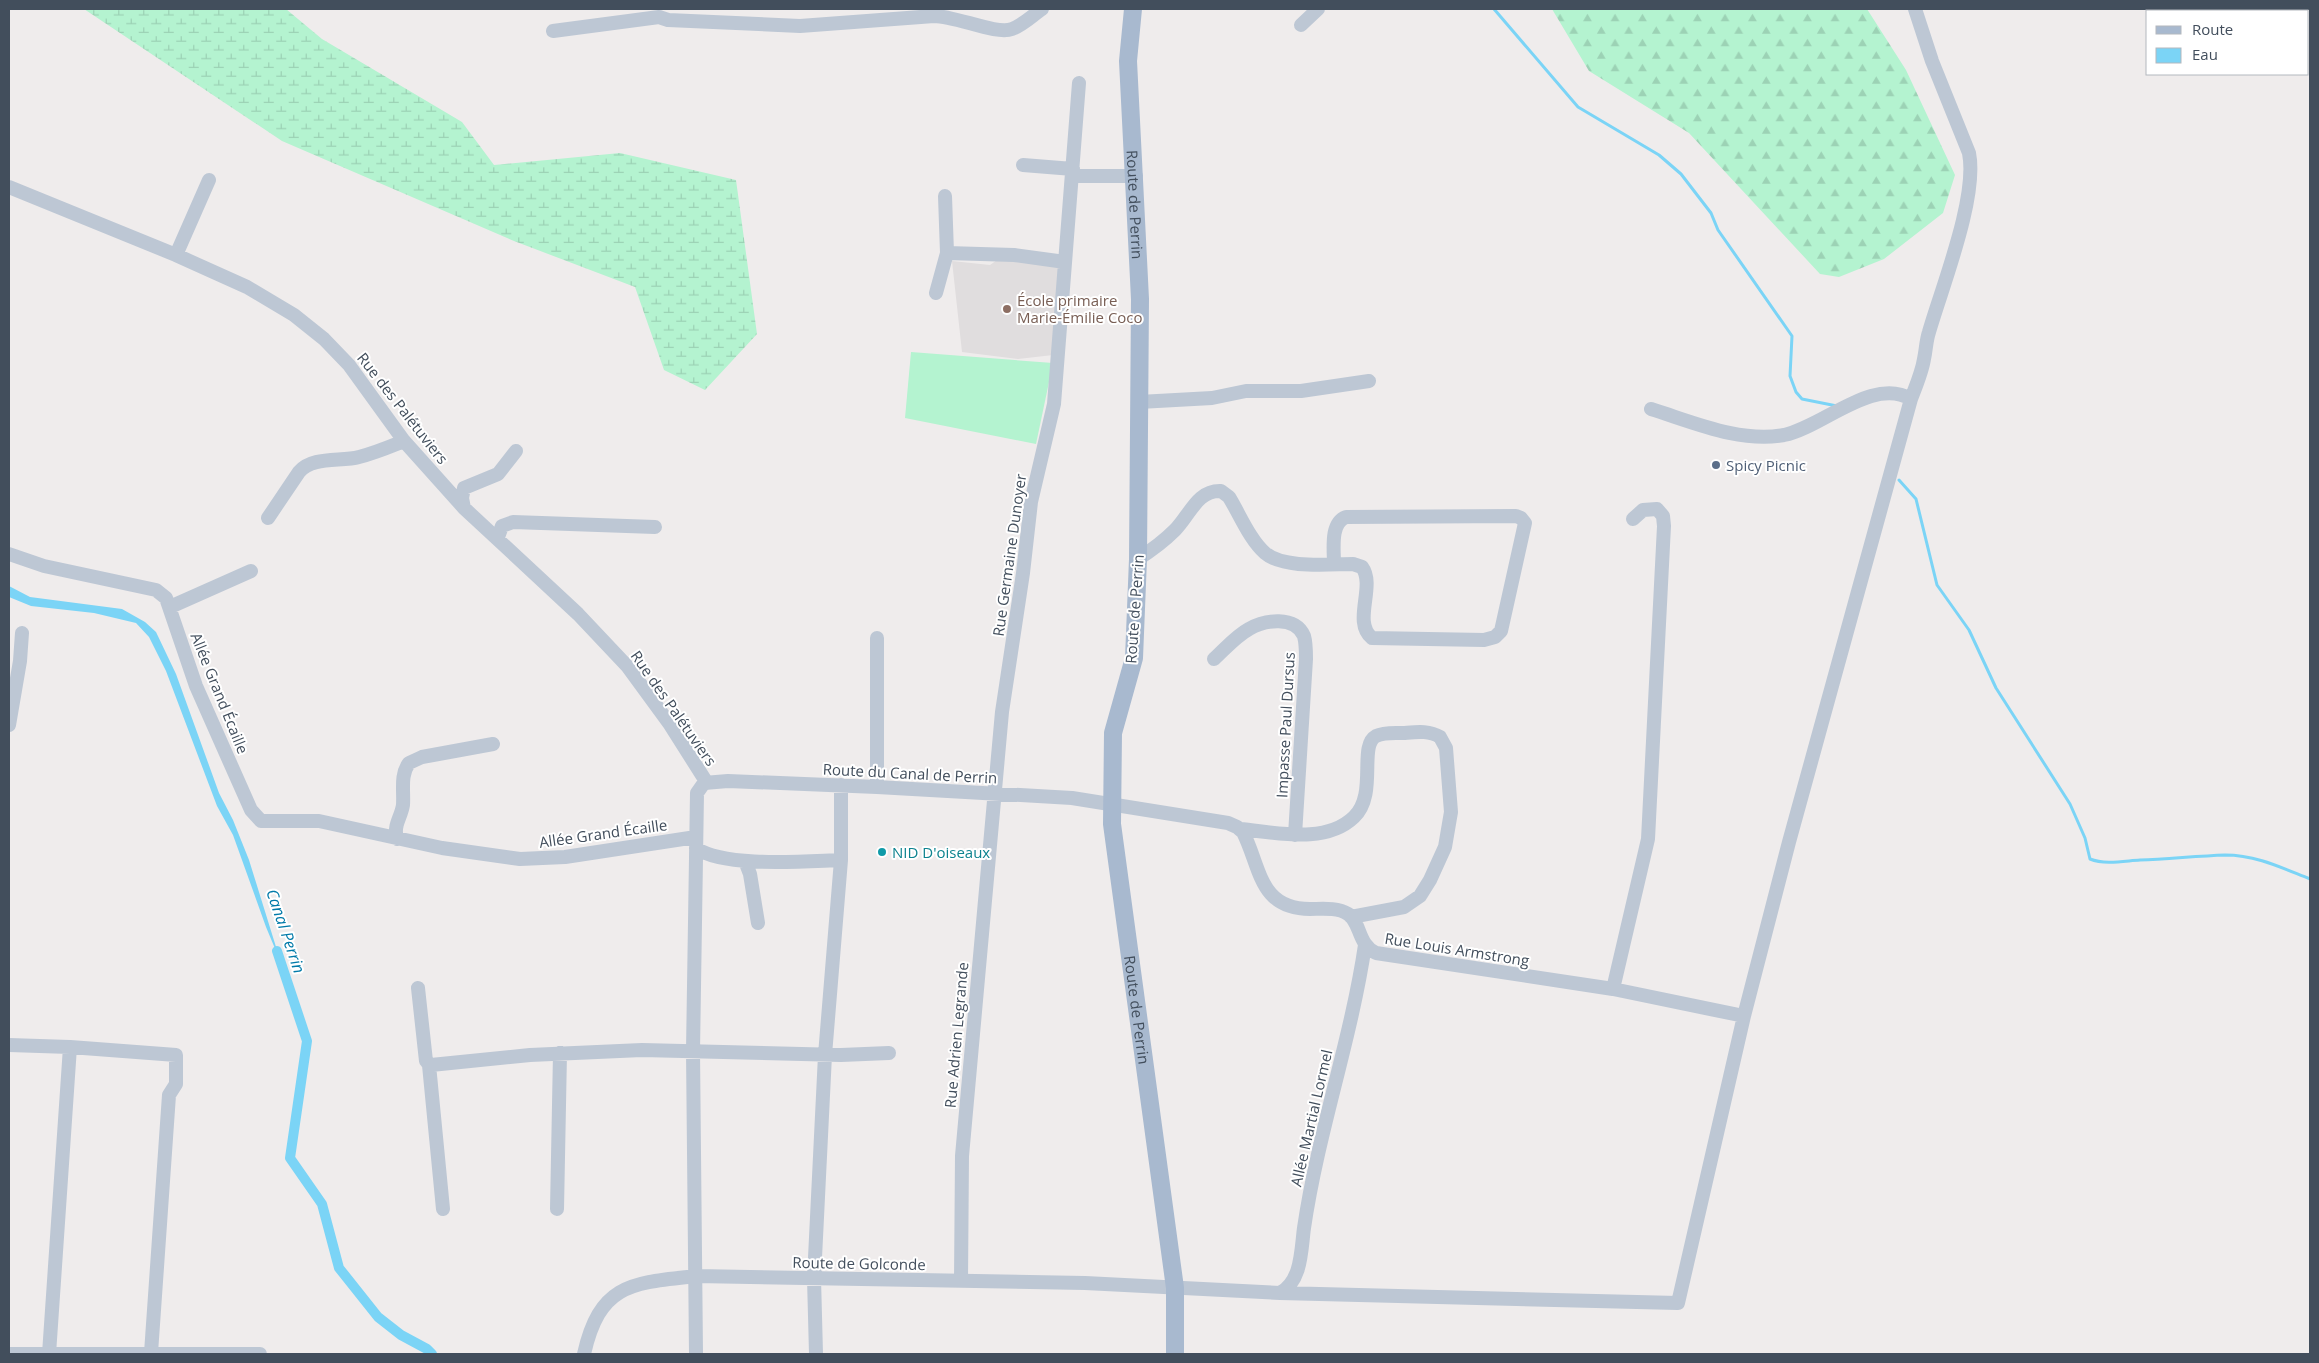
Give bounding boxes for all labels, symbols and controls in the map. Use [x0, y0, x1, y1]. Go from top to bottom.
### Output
legend [2146, 10, 2309, 75]
text: Route [2192, 19, 2233, 39]
text: Eau [2192, 44, 2218, 64]
street label: Route de Perrin [1122, 149, 1148, 260]
place label: École primaire Marie-Émilie Coco [1017, 290, 1143, 327]
marker: École primaire Marie-Émilie Coco [1001, 303, 1013, 315]
street label: Rue des Palétuviers [353, 348, 453, 468]
place label: Spicy Picnic [1726, 455, 1806, 475]
marker: Spicy Picnic [1710, 459, 1722, 471]
street label: Rue Germaine Dunoyer [988, 472, 1030, 638]
street label: Route de Perrin [1120, 554, 1148, 664]
street label: Allée Grand Écaille [187, 629, 253, 757]
street label: Rue des Palétuviers [627, 646, 721, 770]
street label: Impasse Paul Dursus [1271, 651, 1299, 799]
street label: Route du Canal de Perrin [822, 758, 998, 788]
street label: Allée Grand Écaille [538, 814, 668, 852]
place label: NID D'oiseaux [892, 842, 990, 862]
marker: NID D'oiseaux [876, 846, 888, 858]
water label: Canal Perrin [261, 886, 311, 976]
street label: Rue Louis Armstrong [1383, 928, 1531, 970]
street label: Route de Perrin [1120, 954, 1154, 1065]
street label: Rue Adrien Legrande [940, 961, 972, 1109]
street label: Allée Martial Lormel [1286, 1048, 1336, 1188]
street label: Route de Golconde [792, 1252, 926, 1274]

